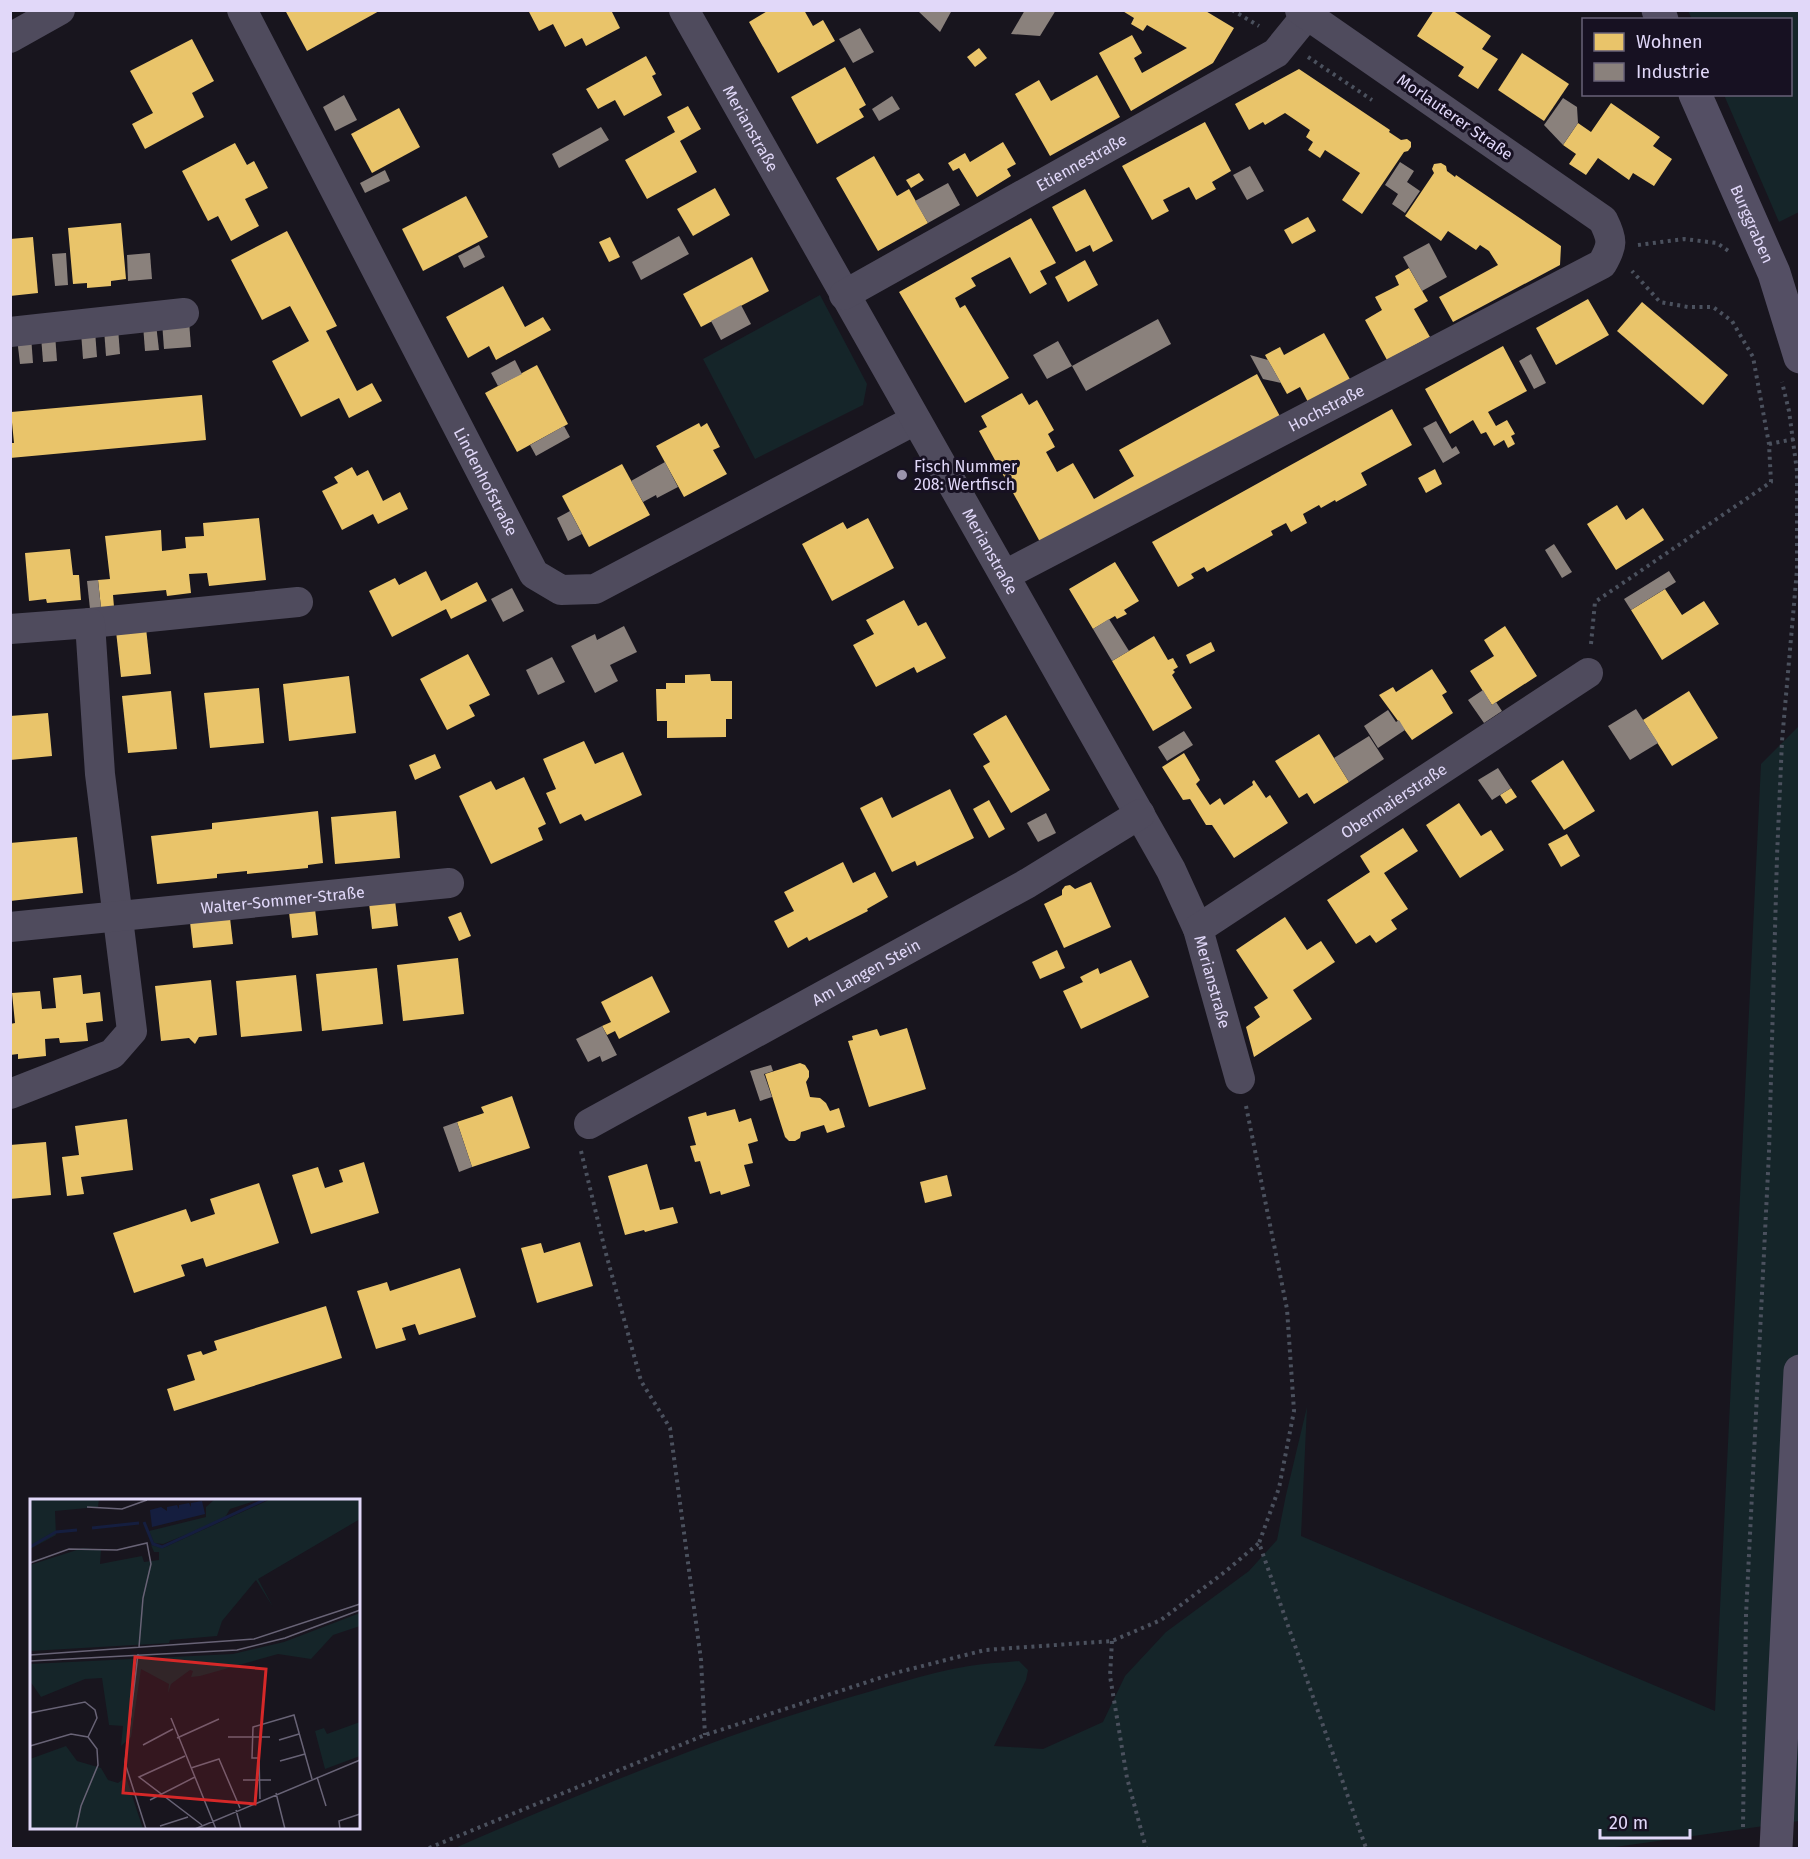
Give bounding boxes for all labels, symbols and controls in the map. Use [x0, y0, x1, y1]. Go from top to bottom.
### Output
legend [1582, 18, 1792, 96]
text: Wohnen [1636, 31, 1703, 53]
text: Industrie [1636, 61, 1710, 83]
street label: Morlauterer Straße [1394, 70, 1516, 164]
street label: Merianstraße [719, 82, 783, 175]
street label: Etiennestraße [1033, 129, 1130, 195]
street label: Burggraben [1727, 182, 1778, 266]
street label: Hochstraße [1285, 380, 1367, 435]
street label: Lindenhofstraße [450, 424, 522, 539]
place label: Fisch Nummer 208: Wertfisch [914, 457, 1018, 494]
marker: Fisch Nummer 208: Wertfisch [895, 468, 909, 482]
street label: Merianstraße [959, 505, 1022, 598]
street label: Obermaierstraße [1337, 759, 1450, 842]
street label: Walter-Sommer-Straße [200, 882, 365, 917]
street label: Merianstraße [1191, 933, 1235, 1030]
street label: Am Langen Stein [809, 935, 923, 1009]
inset map [30, 1499, 360, 1829]
scale bar [1600, 1802, 1690, 1840]
text: 20 m [1609, 1812, 1648, 1834]

